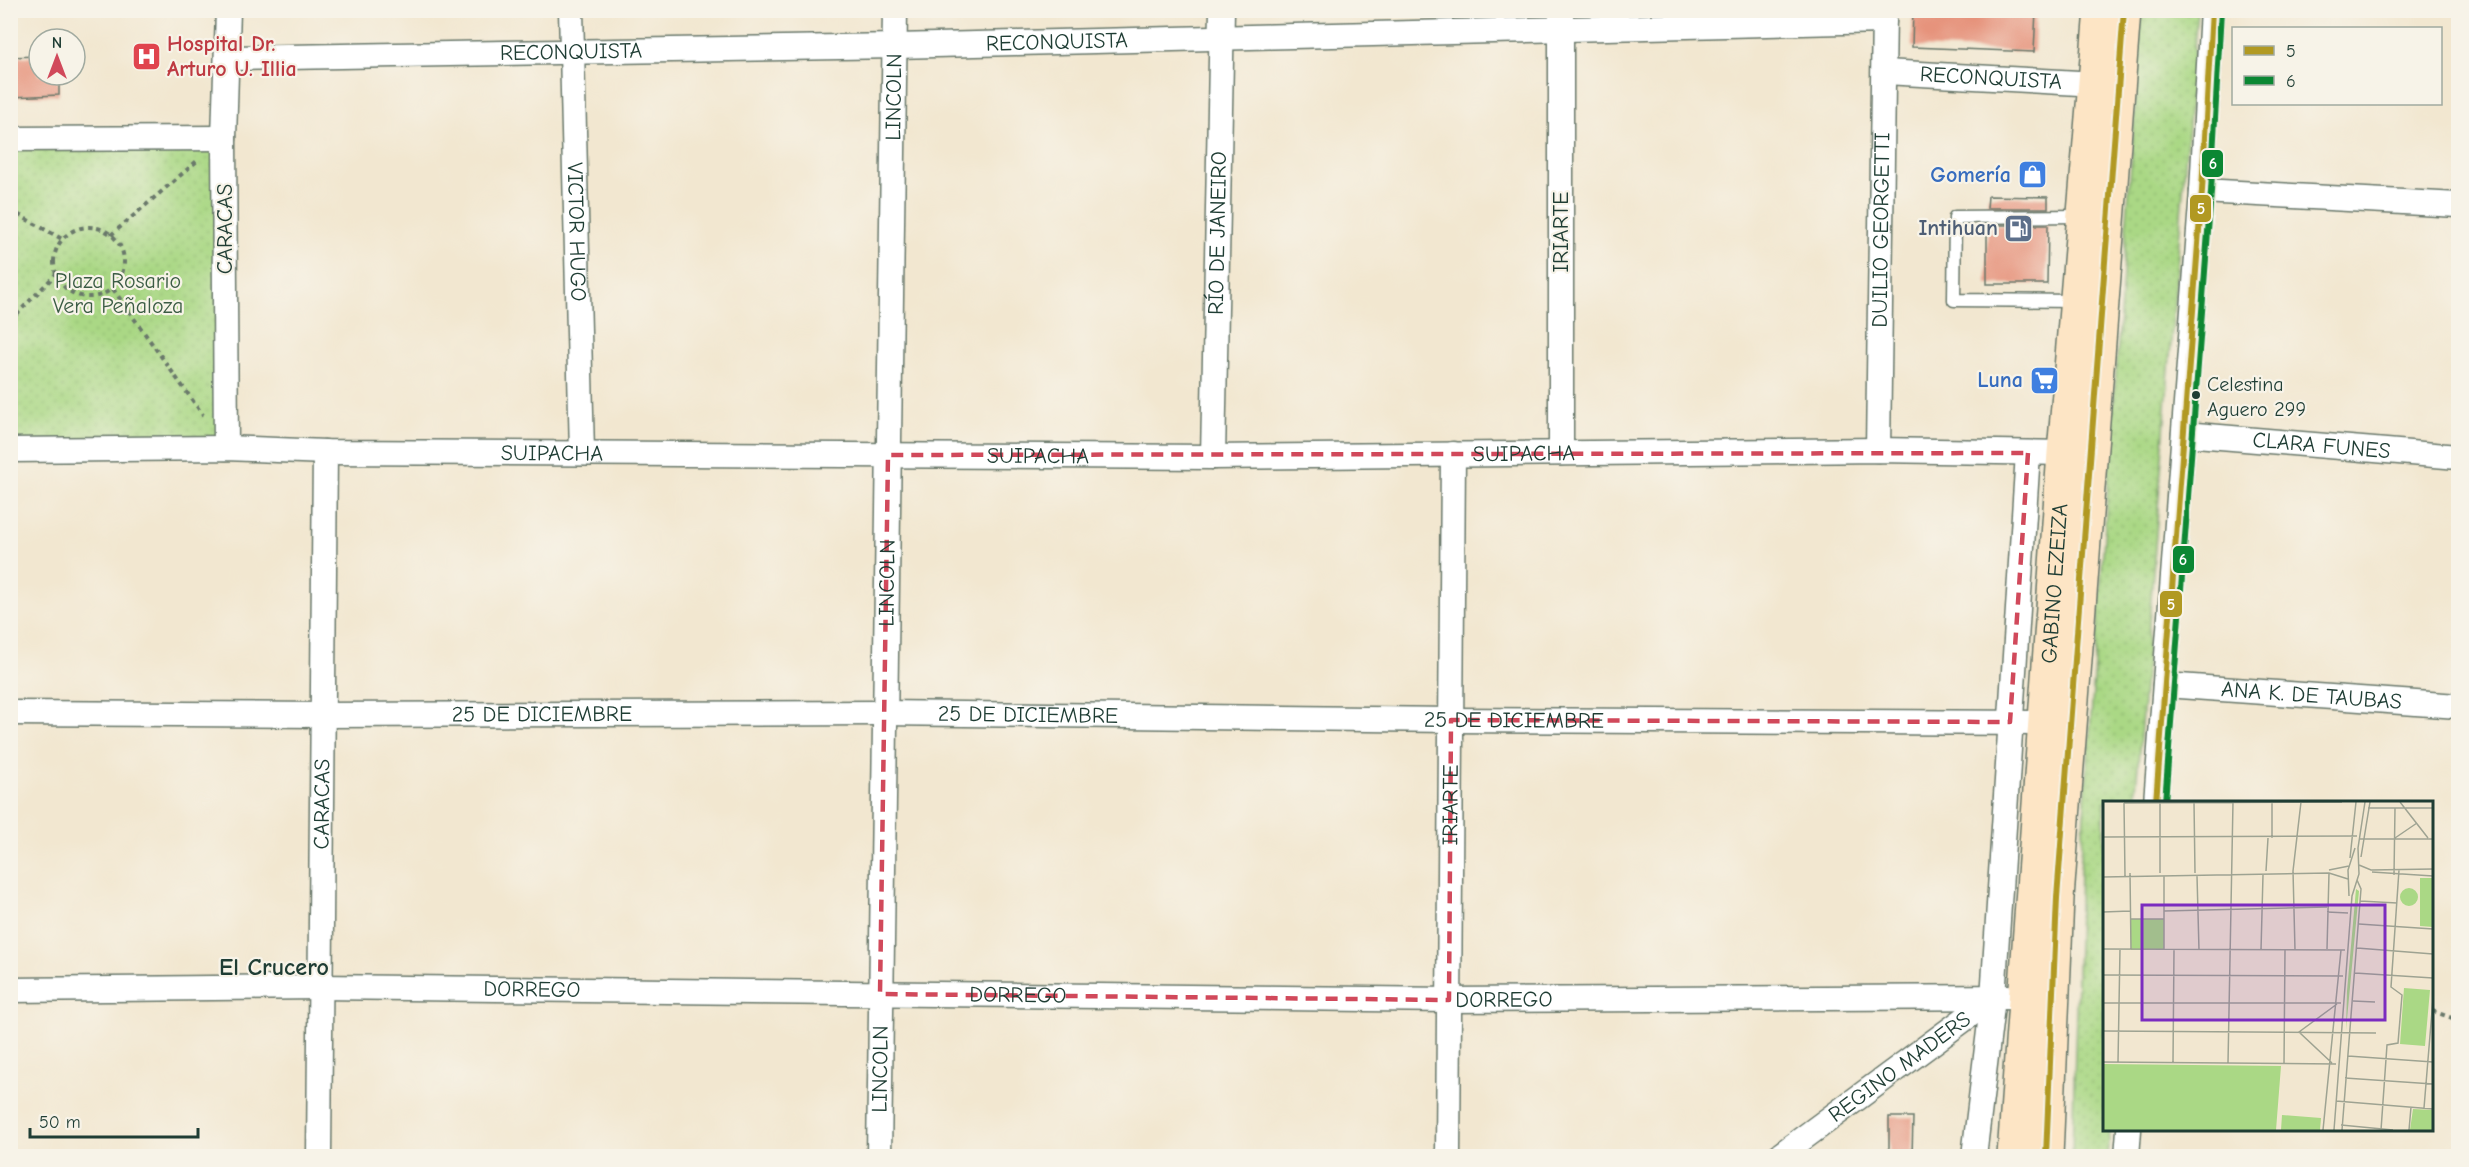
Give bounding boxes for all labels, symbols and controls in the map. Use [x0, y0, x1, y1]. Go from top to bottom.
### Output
north arrow [27, 27, 87, 87]
street label: RECONQUISTA [985, 27, 1128, 57]
legend [2232, 27, 2442, 105]
place label: Hospital Dr. Arturo U. Illia [167, 31, 297, 82]
text: N [52, 34, 62, 52]
street label: RECONQUISTA [500, 38, 643, 66]
hospital icon: Hospital Dr. Arturo U. Illia [130, 41, 162, 73]
text: 5 [2286, 41, 2296, 62]
street label: LINCOLN [880, 53, 907, 141]
street label: RECONQUISTA [1919, 61, 2063, 95]
text: 6 [2286, 71, 2296, 92]
street label: DUILIO GEORGETTI [1867, 132, 1895, 328]
line badge: 6 [2201, 149, 2224, 178]
street label: RÍO DE JANEIRO [1203, 151, 1232, 315]
text: 6 [2209, 155, 2217, 173]
shop icon: Gomería [2016, 159, 2048, 191]
street label: VICTOR HUGO [562, 162, 591, 302]
place label: Gomería [1930, 162, 2011, 188]
street label: CARACAS [212, 184, 238, 274]
street label: IRIARTE [1548, 191, 1574, 273]
line badge: 5 [2189, 194, 2212, 223]
text: 5 [2197, 200, 2205, 218]
fuel station icon: Intihuan [2003, 212, 2035, 244]
place label: Intihuan [1918, 215, 1998, 241]
park label: Plaza Rosario Vera Peñaloza [53, 268, 183, 319]
supermarket icon: Luna [2028, 364, 2060, 396]
place label: Luna [1977, 367, 2023, 393]
place label: Celestina Aguero 299 [2207, 373, 2306, 421]
marker: Celestina Aguero 299 [2190, 389, 2202, 401]
street label: CLARA FUNES [2251, 427, 2392, 464]
street label: SUIPACHA [501, 440, 603, 467]
street label: SUIPACHA [1473, 440, 1575, 467]
street label: SUIPACHA [987, 443, 1089, 469]
street label: GABINO EZEIZA [2036, 502, 2073, 664]
street label: LINCOLN [873, 539, 901, 627]
line badge: 6 [2172, 545, 2195, 574]
text: 6 [2179, 551, 2187, 569]
line badge: 5 [2159, 590, 2183, 618]
text: 5 [2167, 596, 2175, 614]
street label: ANA K. DE TAUBAS [2220, 676, 2403, 715]
street label: 25 DE DICIEMBRE [452, 701, 632, 728]
street label: 25 DE DICIEMBRE [938, 701, 1118, 729]
street label: 25 DE DICIEMBRE [1424, 707, 1604, 734]
street label: CARACAS [309, 759, 335, 849]
street label: IRIARTE [1437, 764, 1464, 846]
inset map [2103, 801, 2433, 1131]
district label: El Crucero [219, 953, 329, 981]
street label: DORREGO [483, 976, 581, 1003]
street label: DORREGO [969, 981, 1067, 1009]
street label: DORREGO [1455, 986, 1553, 1013]
street label: REGINO MADERS [1823, 1006, 1976, 1128]
street label: LINCOLN [867, 1025, 894, 1113]
scale bar [30, 1101, 198, 1139]
text: 50 m [39, 1112, 81, 1133]

